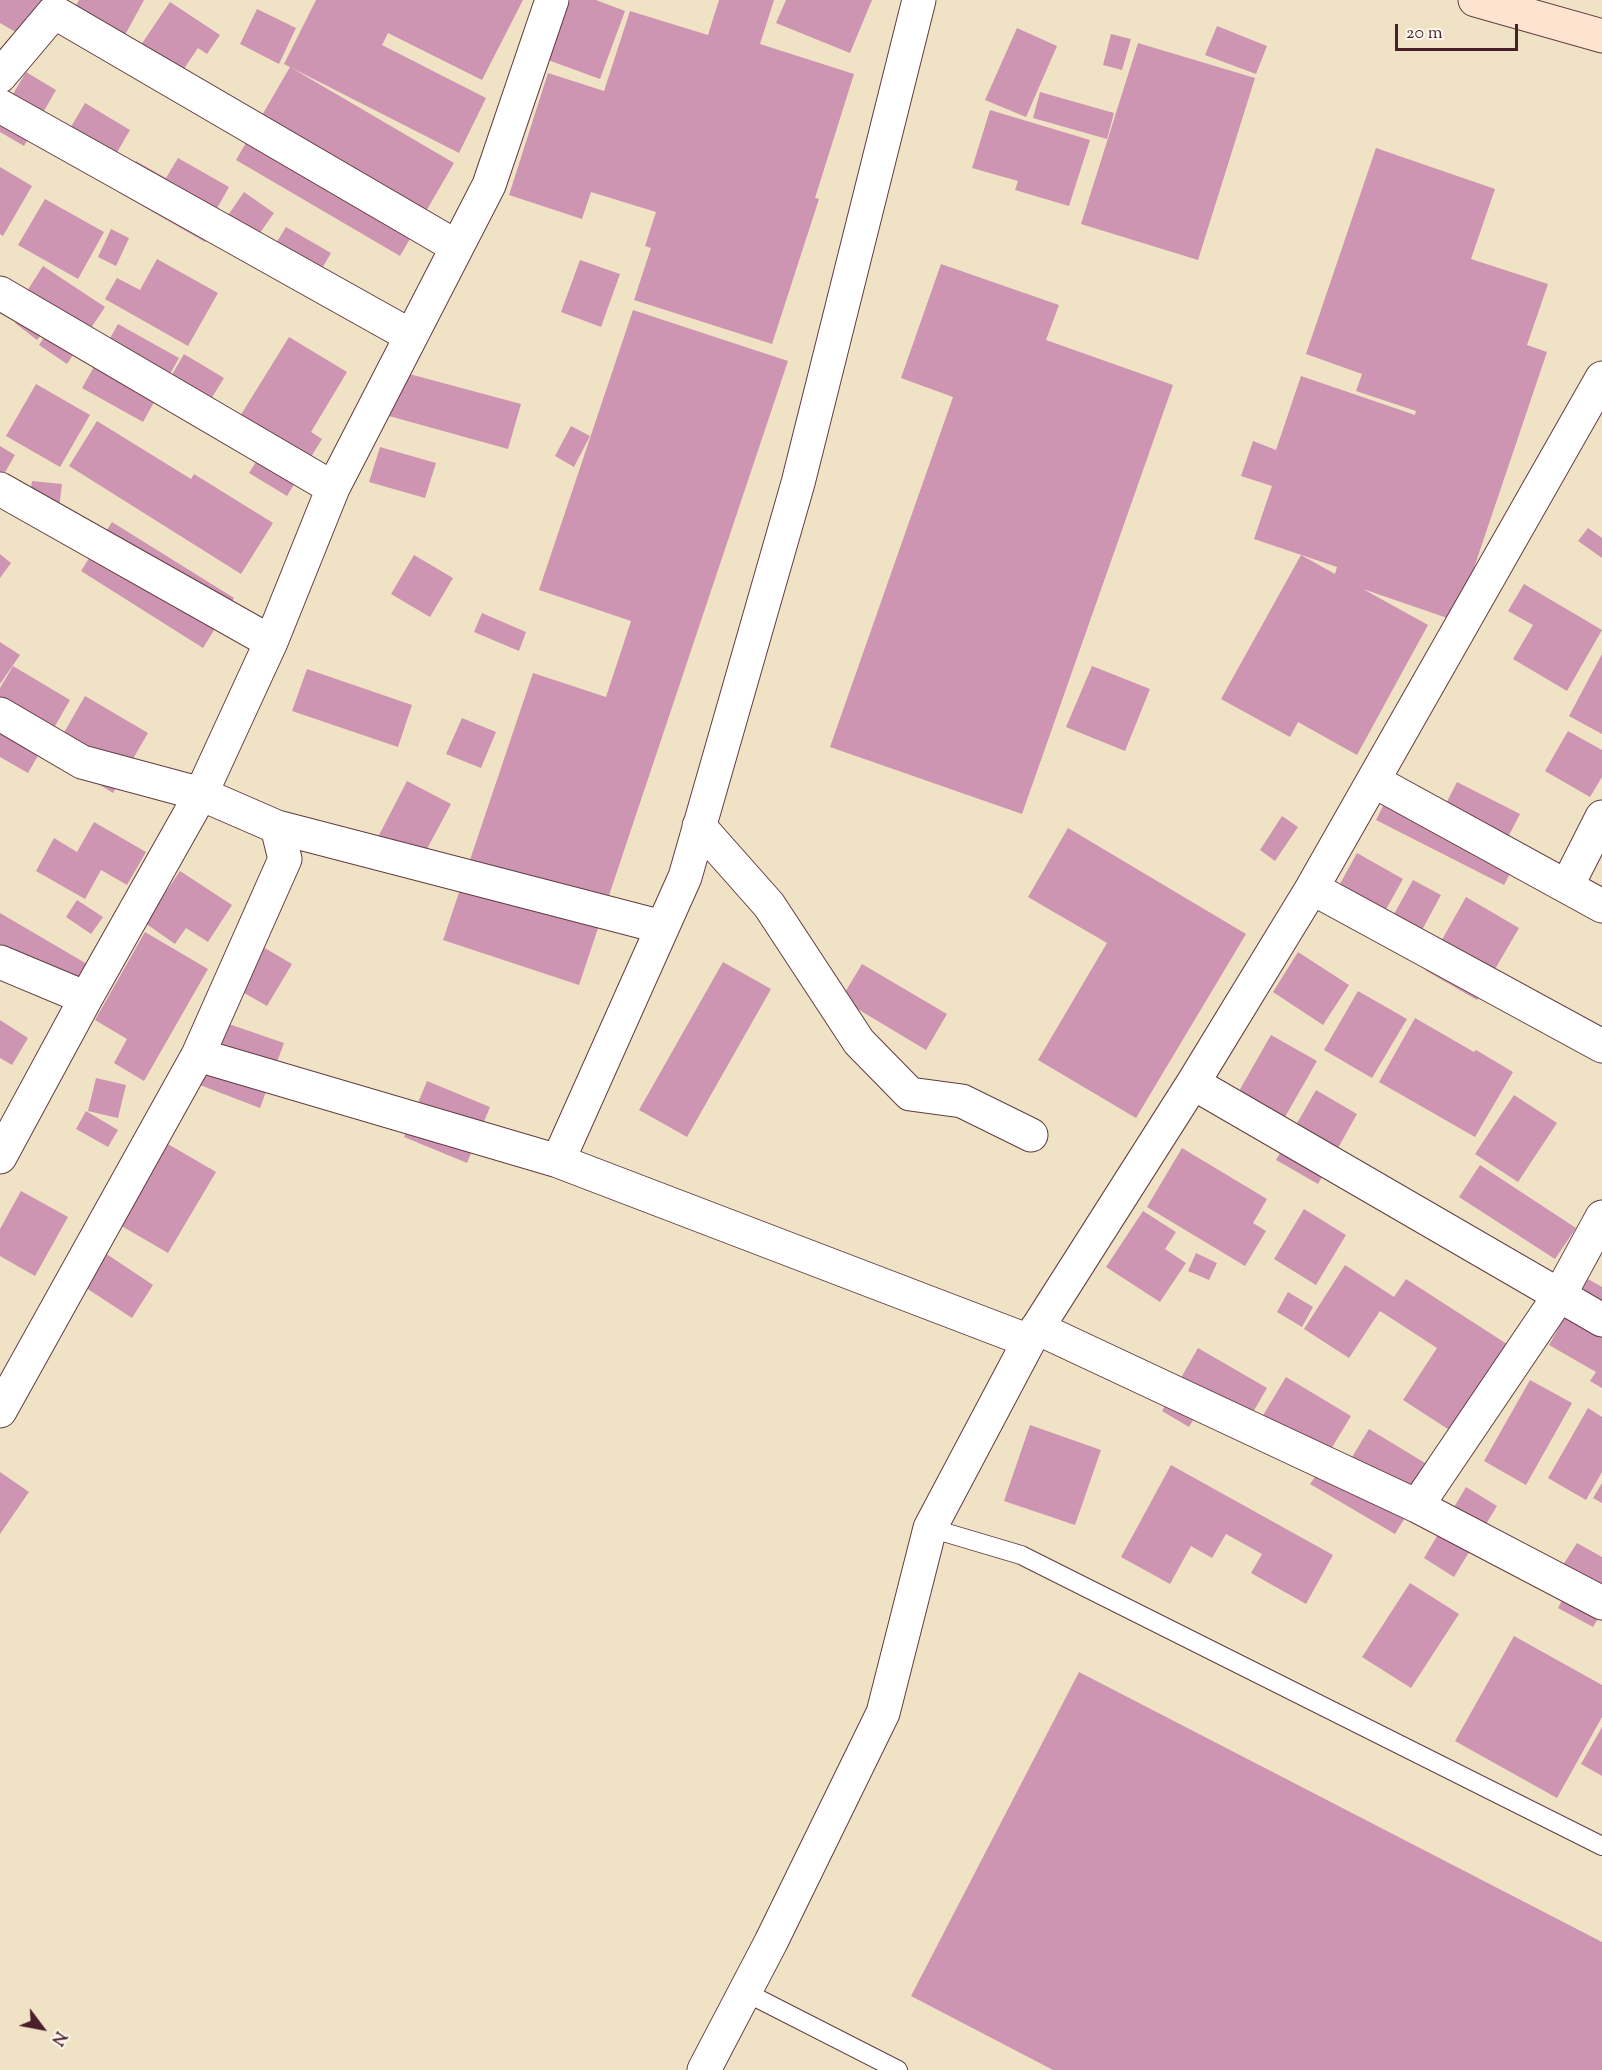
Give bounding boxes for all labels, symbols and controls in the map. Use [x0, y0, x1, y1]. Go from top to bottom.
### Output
scale bar [1398, 12, 1521, 50]
text: 20 m [1406, 21, 1443, 47]
north arrow [12, 1998, 72, 2058]
text: N [45, 2026, 71, 2049]

